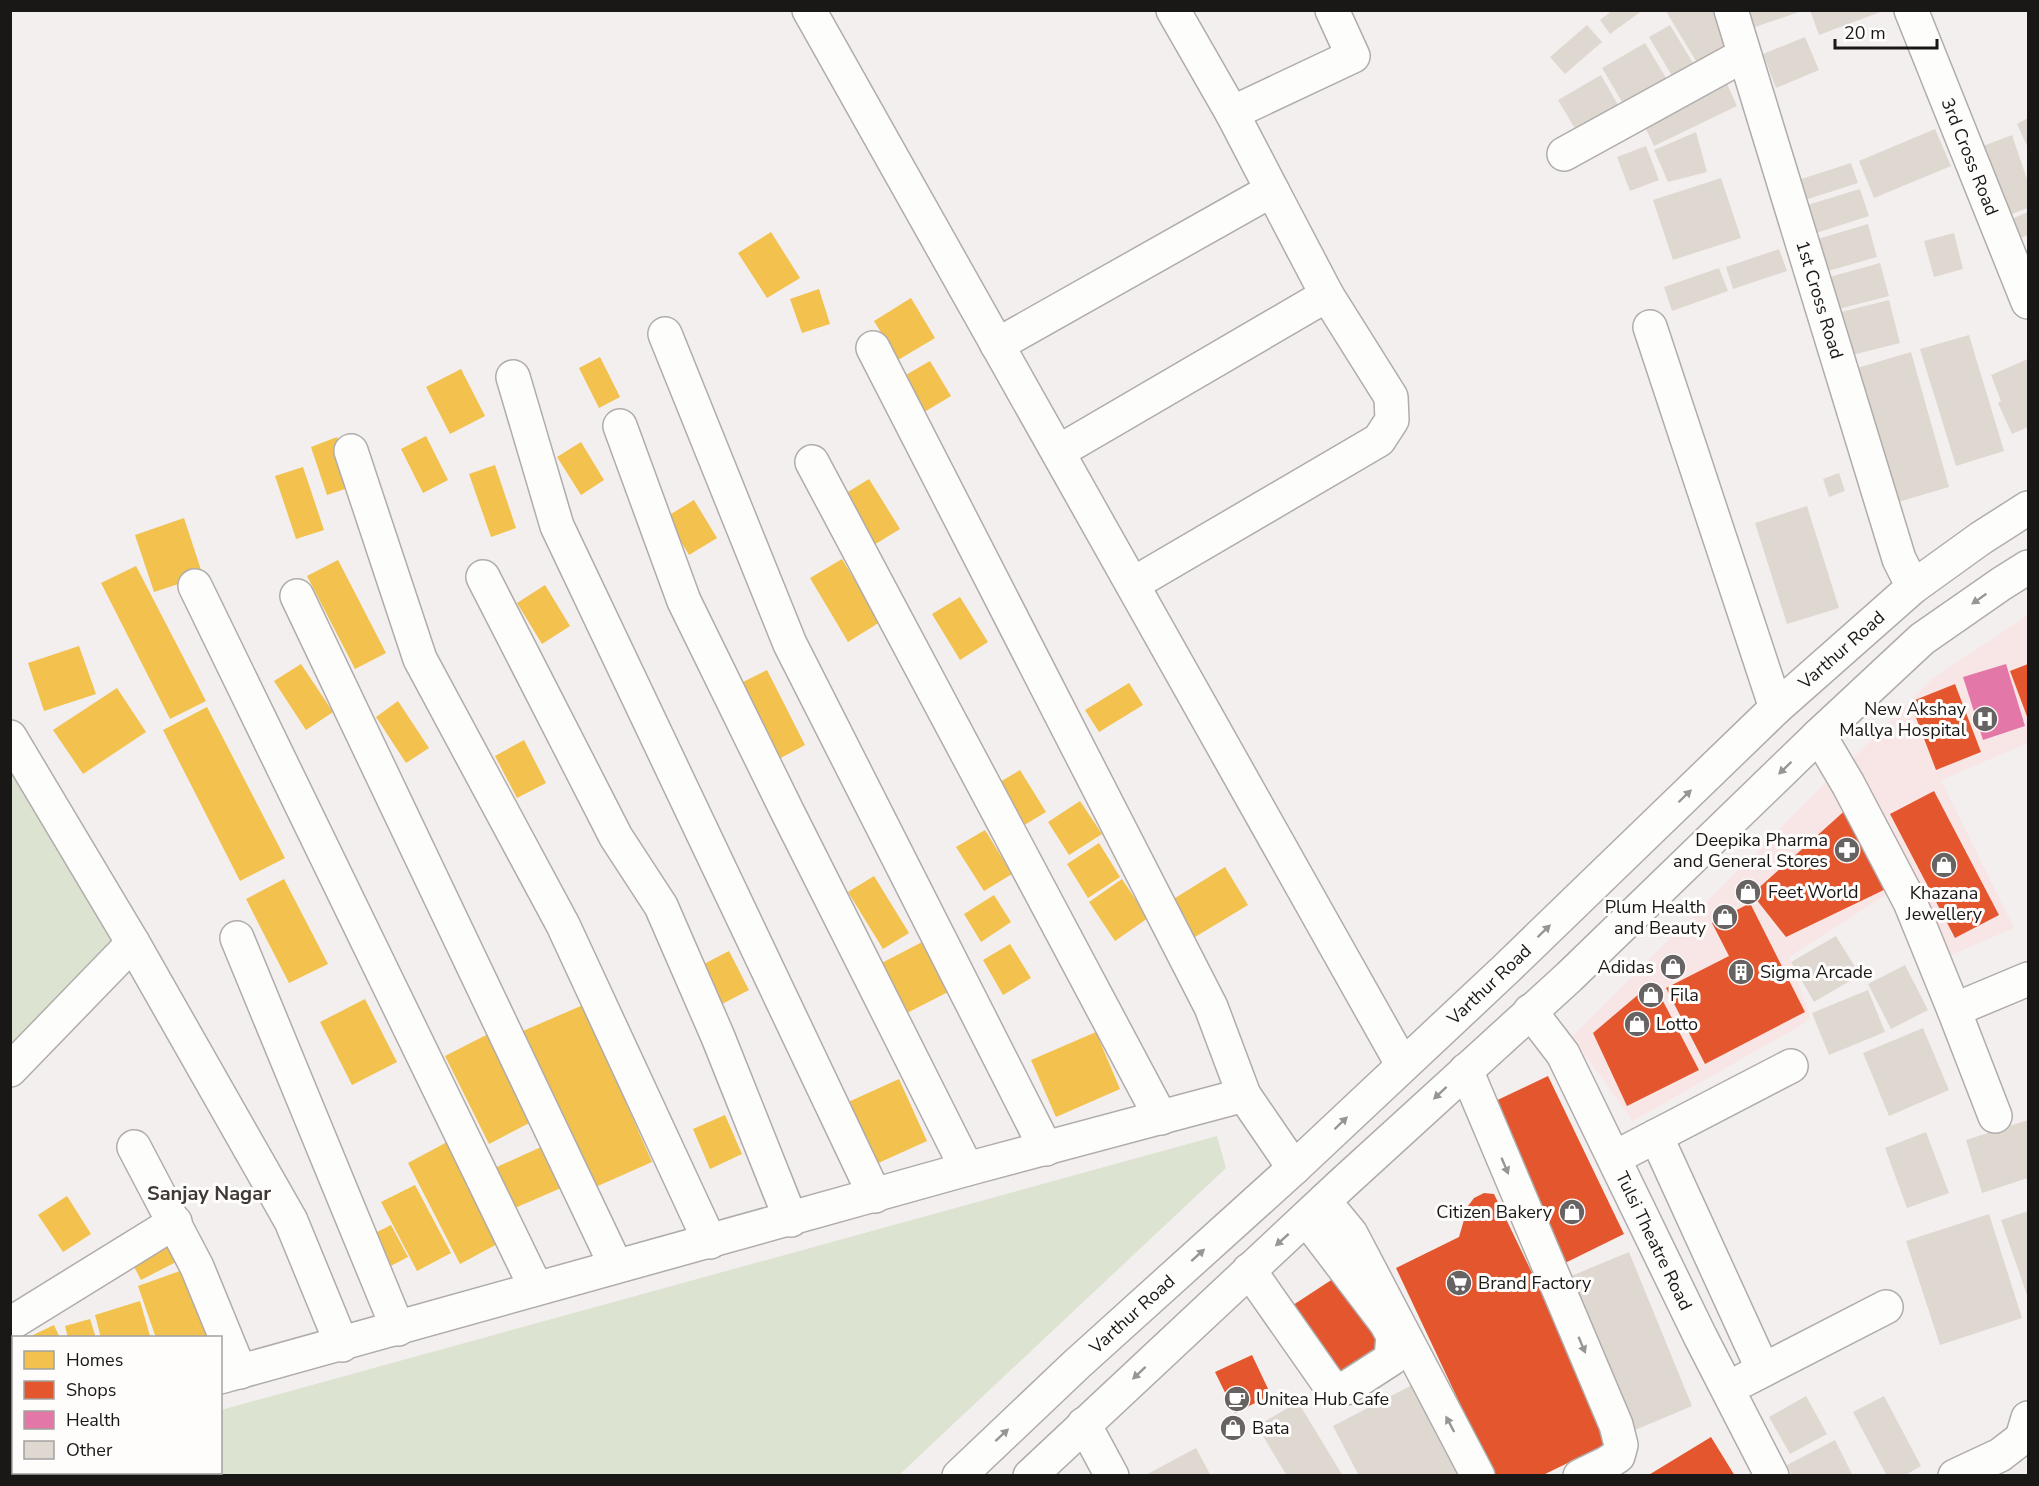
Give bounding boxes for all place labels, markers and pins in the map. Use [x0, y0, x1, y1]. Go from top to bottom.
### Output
place label: New Akshay Mallya Hospital [1839, 697, 1967, 742]
hospital icon: New Akshay Mallya Hospital [1970, 704, 2000, 734]
place label: Deepika Pharma and General Stores [1673, 828, 1828, 873]
pharmacy icon: Deepika Pharma and General Stores [1832, 835, 1862, 865]
shop icon: Khazana Jewellery [1929, 850, 1959, 880]
shop icon: Feet World [1733, 877, 1763, 907]
place label: Feet World [1768, 880, 1859, 904]
place label: Khazana Jewellery [1905, 881, 1983, 926]
place label: Plum Health and Beauty [1605, 895, 1707, 940]
shop icon: Plum Health and Beauty [1710, 902, 1740, 932]
shop icon: Adidas [1658, 952, 1688, 982]
place label: Adidas [1598, 955, 1654, 979]
building icon: Sigma Arcade [1726, 957, 1756, 987]
place label: Sigma Arcade [1760, 960, 1873, 984]
shop icon: Fila [1636, 980, 1666, 1010]
place label: Fila [1670, 983, 1699, 1007]
shop icon: Lotto [1622, 1009, 1652, 1039]
place label: Lotto [1656, 1012, 1698, 1036]
shop icon: Citizen Bakery [1557, 1197, 1587, 1227]
place label: Citizen Bakery [1436, 1200, 1553, 1224]
supermarket icon: Brand Factory [1444, 1268, 1474, 1298]
place label: Brand Factory [1478, 1271, 1592, 1295]
cafe icon: Unitea Hub Cafe [1222, 1384, 1252, 1414]
place label: Unitea Hub Cafe [1256, 1387, 1389, 1411]
shop icon: Bata [1218, 1413, 1248, 1443]
place label: Bata [1252, 1416, 1290, 1440]

